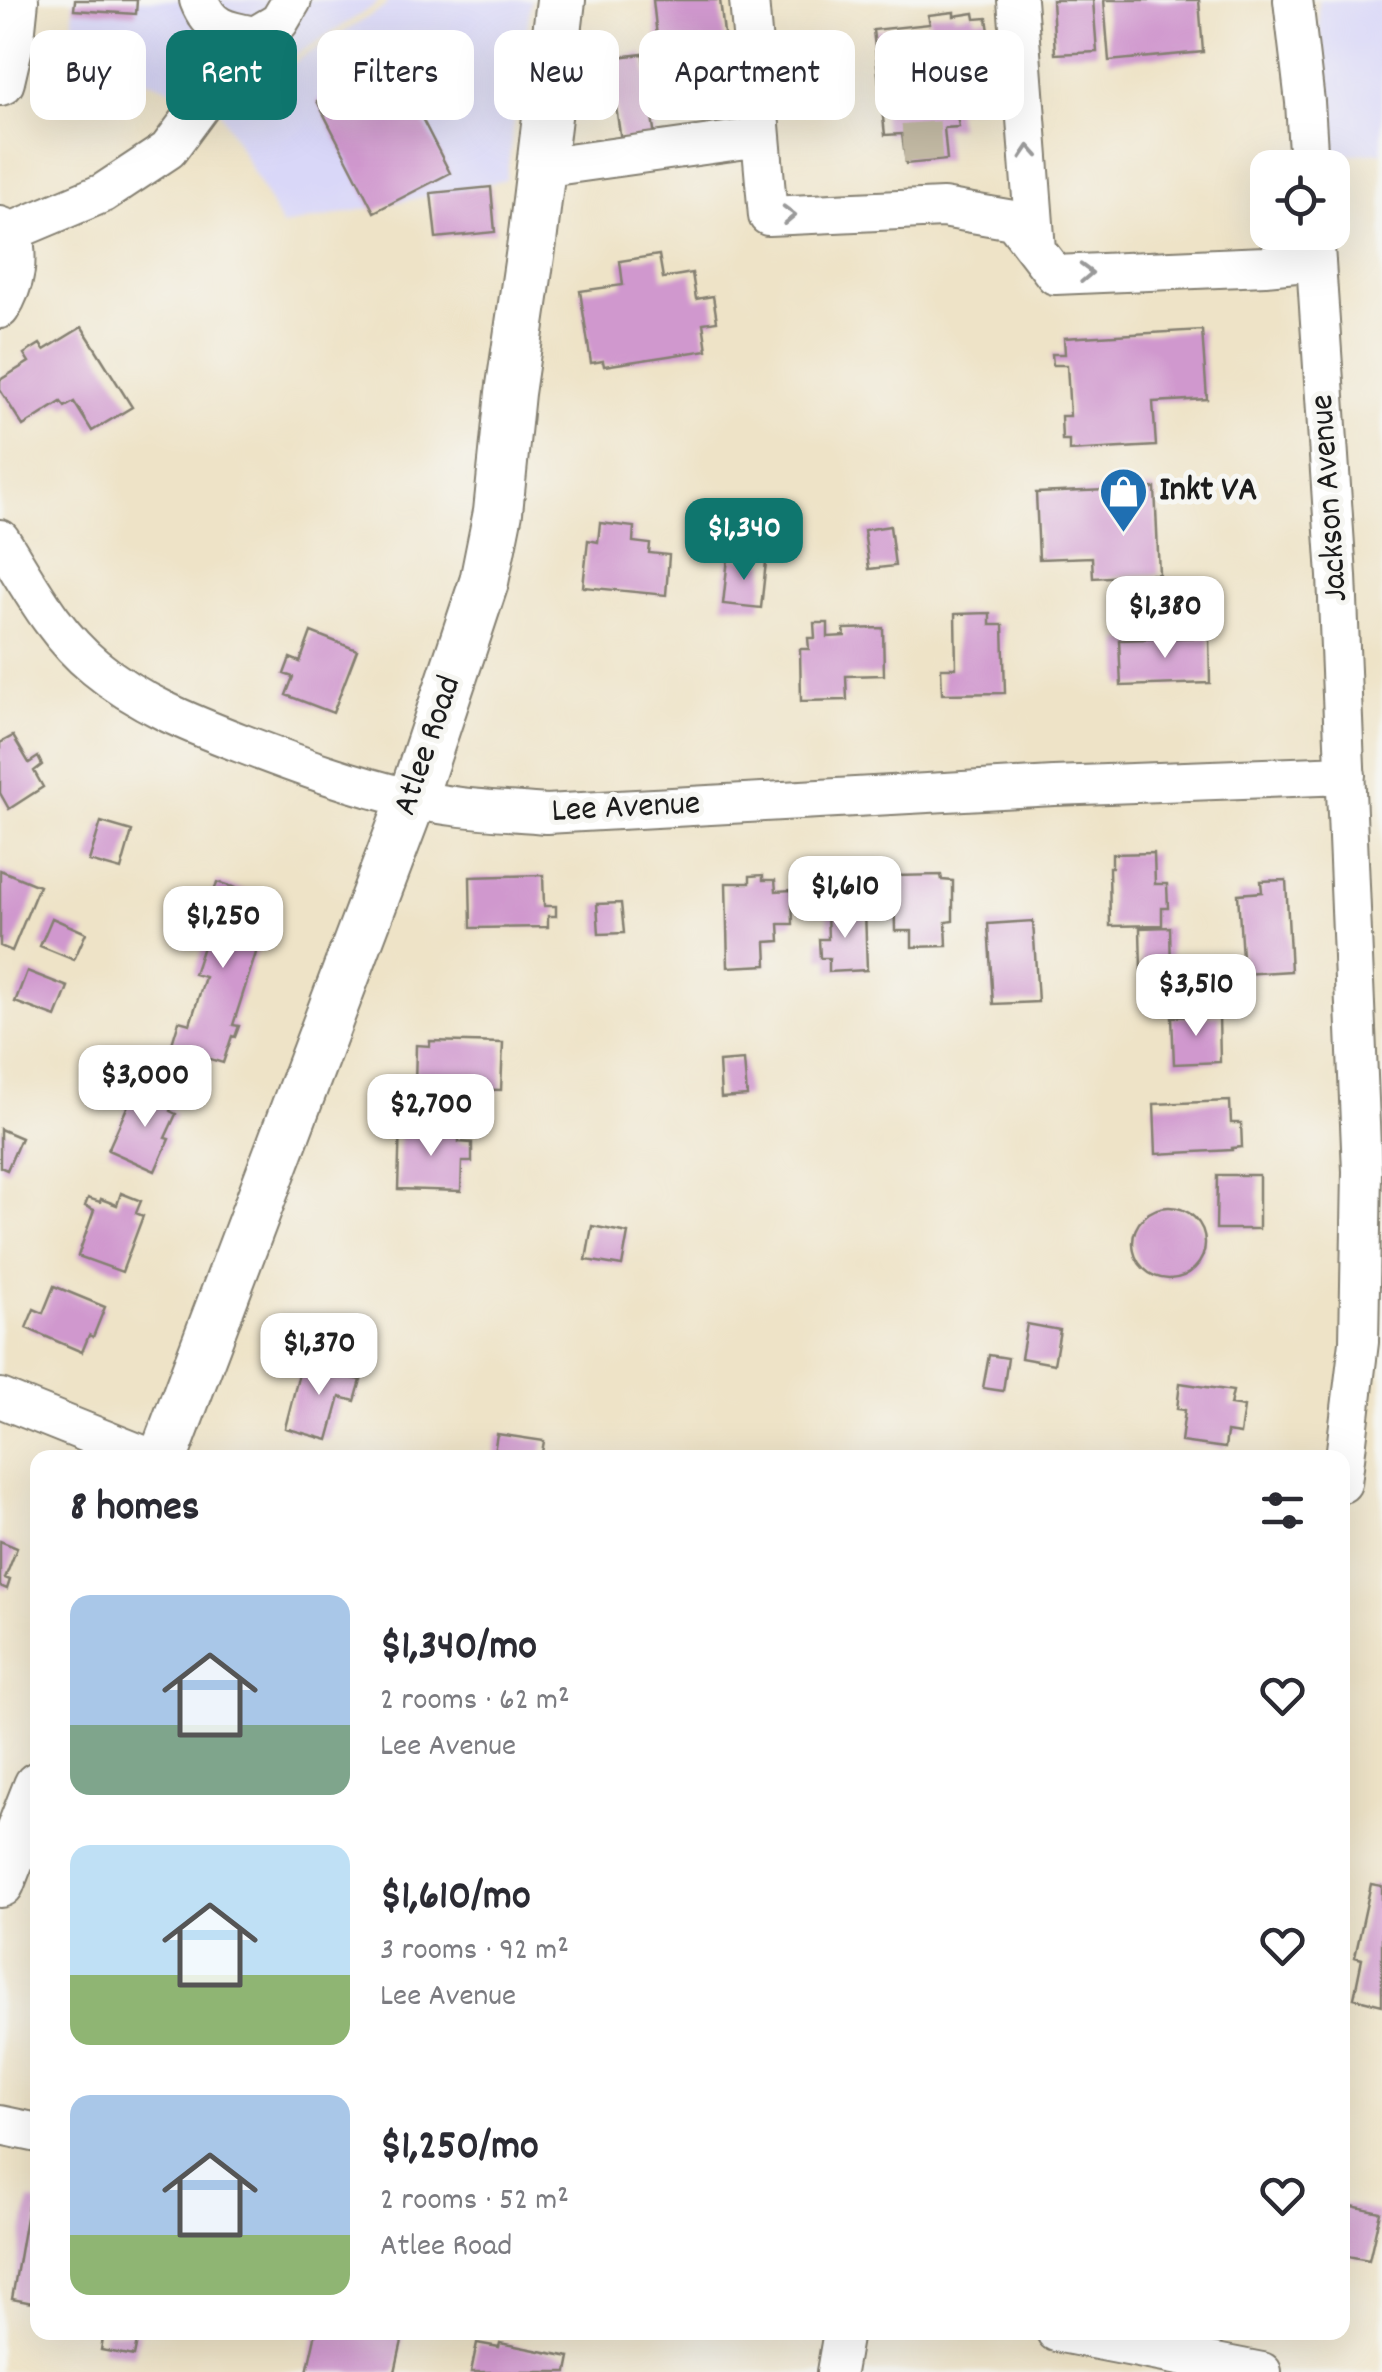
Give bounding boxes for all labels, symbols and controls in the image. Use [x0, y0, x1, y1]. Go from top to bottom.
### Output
chip: Buy [30, 30, 146, 120]
chip: Rent [166, 30, 297, 120]
chip: Filters [317, 30, 474, 120]
chip: New [494, 30, 619, 120]
chip: Apartment [639, 30, 855, 120]
chip: House [875, 30, 1024, 120]
one-way arrow [1019, 144, 1040, 160]
map controls [1250, 150, 1350, 250]
button: locate [1250, 150, 1350, 250]
one-way arrow [781, 205, 797, 226]
one-way arrow [1078, 263, 1094, 284]
street label: Jackson Avenue [1299, 393, 1363, 603]
shop icon: Inkt VA [1098, 466, 1150, 534]
place label: Inkt VA [1159, 467, 1257, 517]
pin: $1,340 [663, 498, 825, 583]
text: $1,340 [707, 507, 781, 553]
pin: $1,380 [1084, 576, 1246, 661]
text: $1,380 [1128, 585, 1202, 631]
street label: Atlee Road [382, 669, 476, 823]
street label: Lee Avenue [550, 780, 702, 838]
pin: $1,610 [764, 856, 926, 941]
text: $1,610 [810, 865, 880, 911]
pin: $1,250 [142, 886, 304, 971]
text: $1,250 [185, 895, 261, 941]
pin: $3,510 [1115, 954, 1277, 1039]
text: $3,510 [1158, 963, 1234, 1009]
pin: $3,000 [64, 1045, 226, 1130]
text: $3,000 [101, 1054, 189, 1100]
pin: $2,700 [350, 1074, 512, 1159]
text: $2,700 [389, 1083, 473, 1129]
pin: $1,370 [238, 1313, 400, 1398]
text: $1,370 [282, 1322, 356, 1368]
text: 8 homes [70, 1480, 199, 1540]
icon: filters [1255, 1483, 1310, 1538]
text: $1,340/mo [380, 1619, 537, 1679]
icon: home [150, 1635, 270, 1755]
icon: heart [1255, 1668, 1310, 1723]
text: 2 rooms · 62 m² [380, 1679, 570, 1725]
text: Lee Avenue [380, 1725, 516, 1771]
text: $1,610/mo [380, 1869, 531, 1929]
icon: home [150, 1885, 270, 2005]
icon: heart [1255, 1918, 1310, 1973]
text: 3 rooms · 92 m² [380, 1929, 569, 1975]
text: Lee Avenue [380, 1975, 516, 2021]
text: $1,250/mo [380, 2119, 539, 2179]
icon: home [150, 2135, 270, 2255]
icon: heart [1255, 2168, 1310, 2223]
text: 2 rooms · 52 m² [380, 2179, 569, 2225]
text: Atlee Road [380, 2225, 512, 2271]

